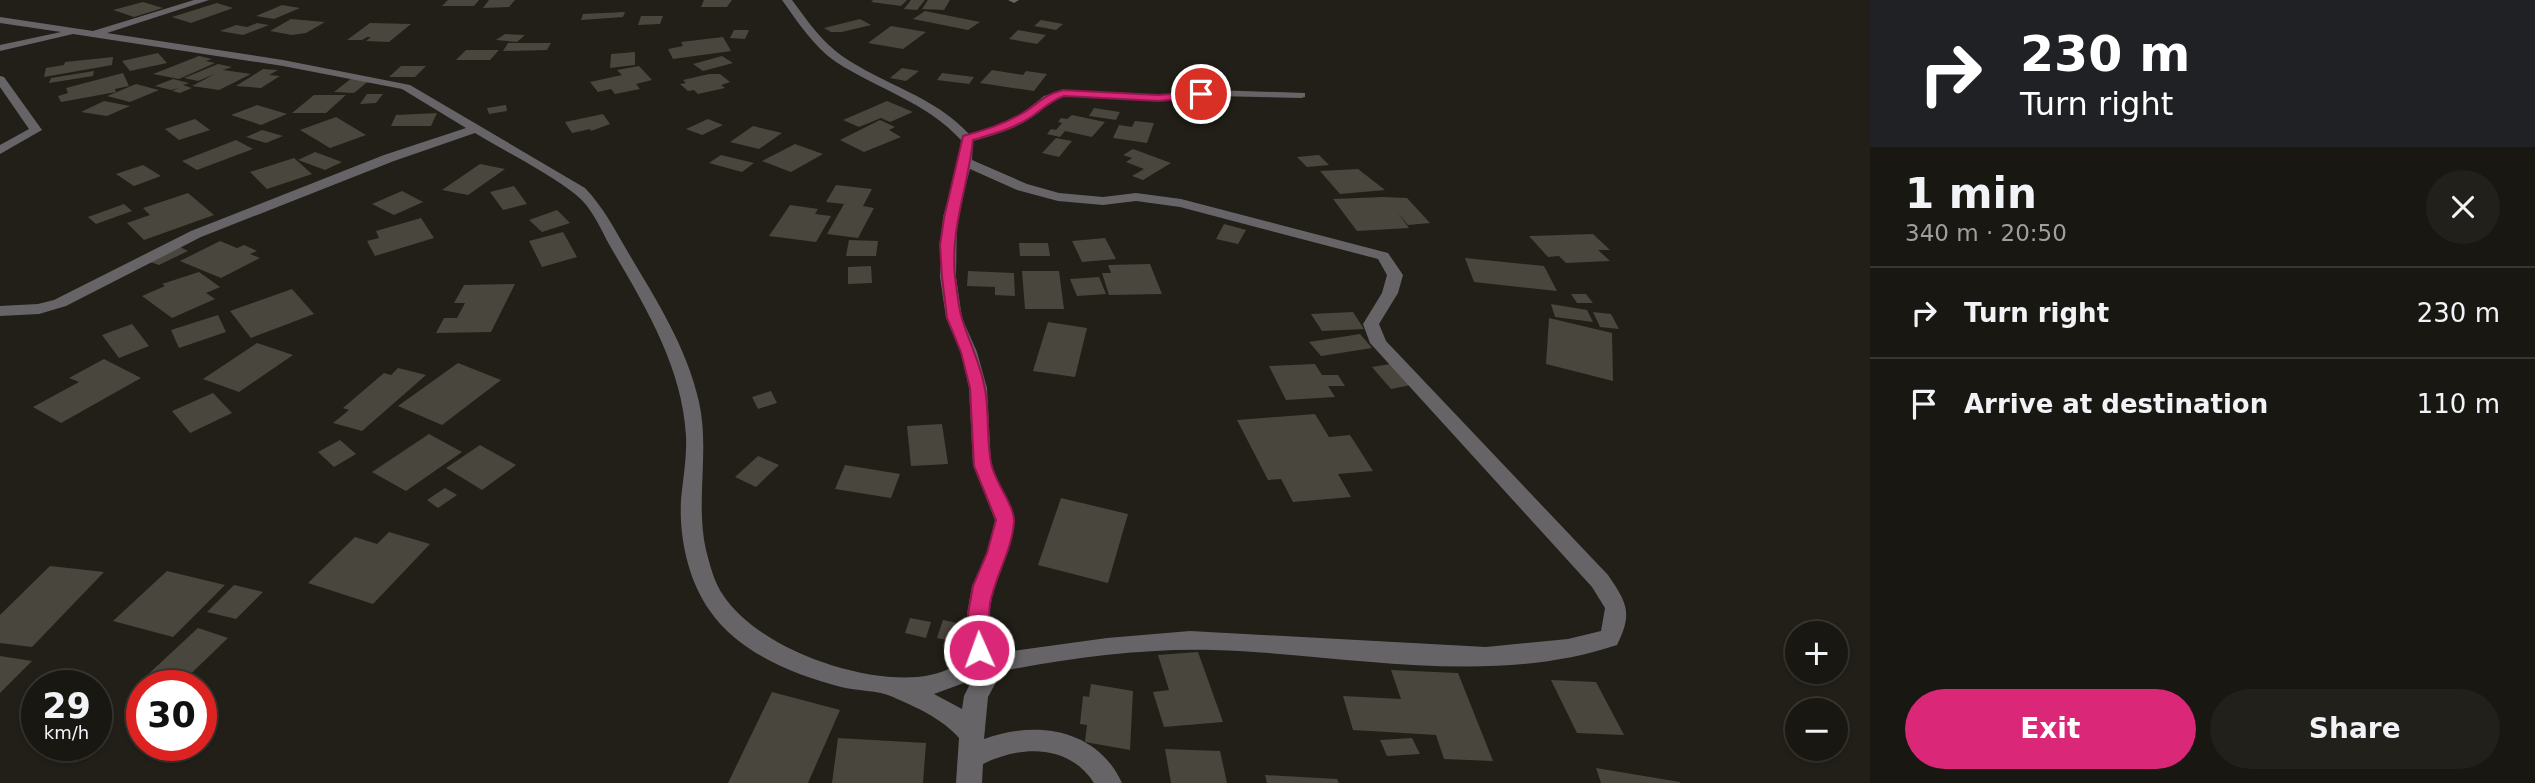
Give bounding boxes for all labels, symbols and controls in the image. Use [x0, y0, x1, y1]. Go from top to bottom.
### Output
text: 230 m [2020, 26, 2190, 83]
icon: right [1905, 28, 1996, 119]
pin [1171, 64, 1231, 124]
icon: arrive [1182, 75, 1220, 113]
text: Turn right [2020, 85, 2173, 123]
text: 1 min [1905, 169, 2037, 218]
button: close [2426, 170, 2500, 244]
text: 340 m · 20:50 [1905, 220, 2067, 246]
icon: right [1905, 294, 1943, 332]
text: Turn right [1964, 298, 2109, 328]
text: 230 m [2417, 298, 2500, 328]
icon: arrive [1905, 385, 1943, 423]
text: Arrive at destination [1964, 389, 2268, 419]
text: 110 m [2417, 389, 2500, 419]
position arrow [942, 613, 1016, 687]
map controls [1785, 621, 1848, 761]
button: + [1785, 621, 1848, 684]
speed limit sign: 30 [126, 670, 217, 761]
text: 29 [42, 686, 91, 726]
button: Exit [1905, 689, 2196, 769]
button: Share [2210, 689, 2500, 769]
button: − [1785, 698, 1848, 761]
text: km/h [44, 722, 89, 743]

